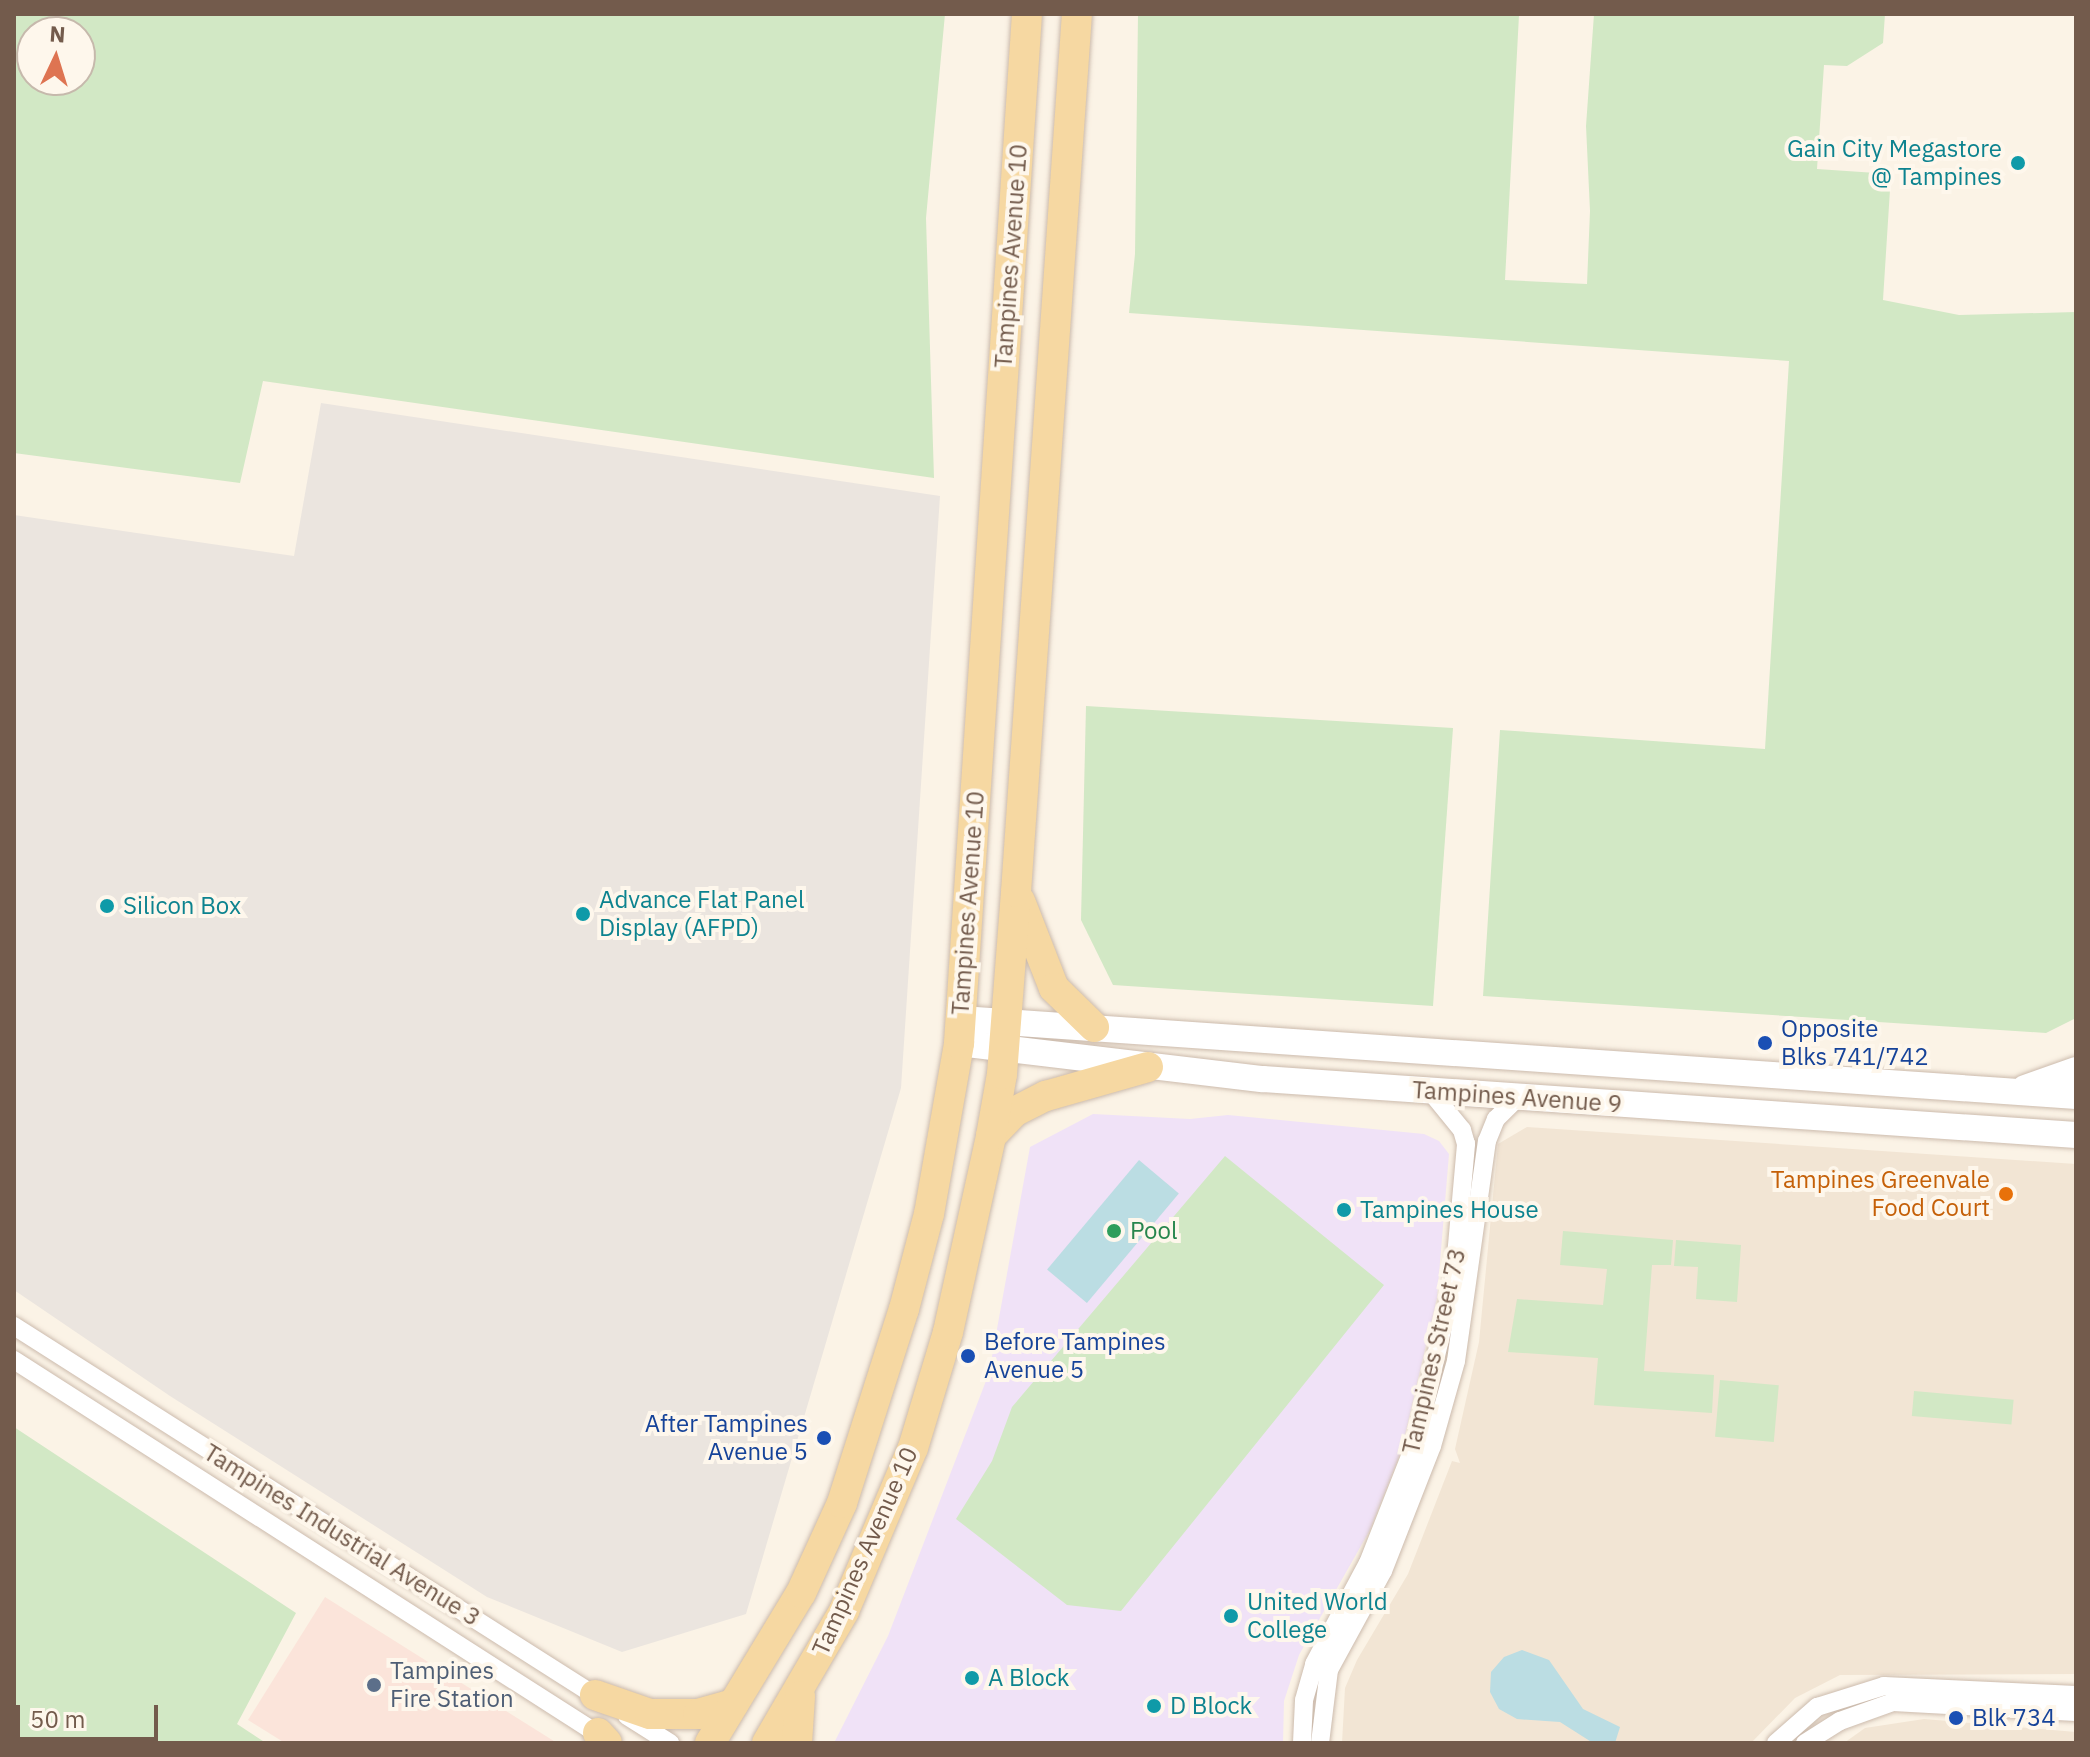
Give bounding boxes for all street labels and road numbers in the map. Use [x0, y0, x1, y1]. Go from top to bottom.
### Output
street label: Tampines Avenue 10 [989, 143, 1033, 369]
street label: Tampines Avenue 10 [946, 790, 990, 1016]
street label: Tampines Avenue 9 [1411, 1075, 1623, 1119]
street label: Tampines Street 73 [1396, 1245, 1472, 1457]
street label: Tampines Industrial Avenue 3 [198, 1438, 486, 1632]
street label: Tampines Avenue 10 [806, 1443, 924, 1659]

